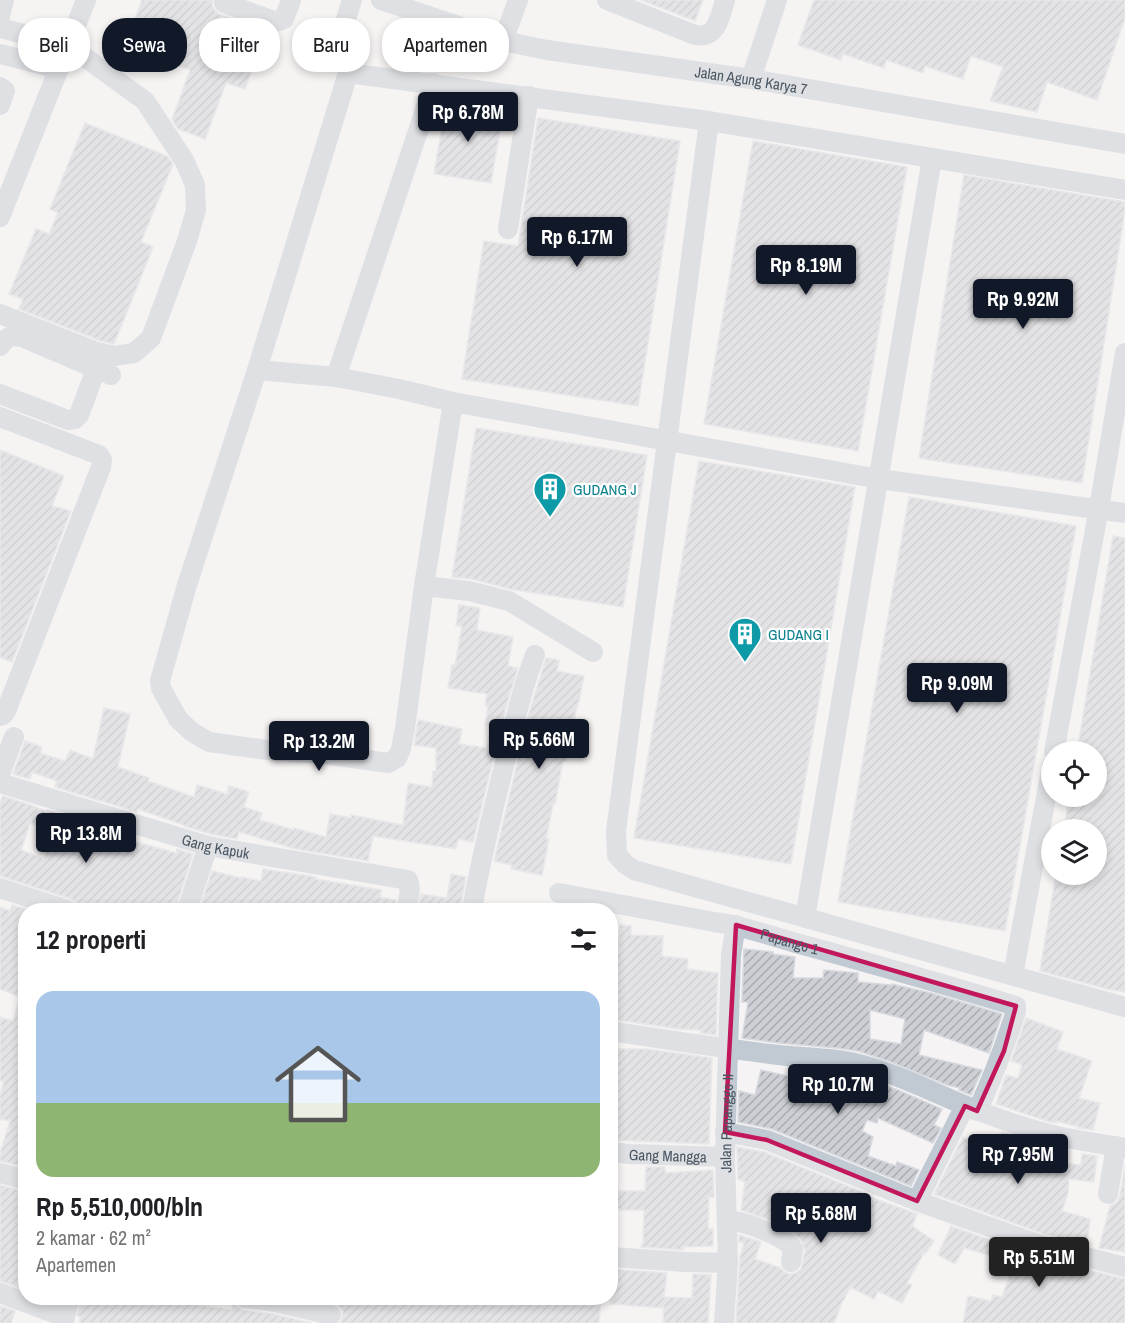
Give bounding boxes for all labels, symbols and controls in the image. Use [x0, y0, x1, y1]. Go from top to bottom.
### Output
chip: Beli [18, 18, 90, 72]
chip: Sewa [102, 18, 187, 72]
chip: Filter [199, 18, 280, 72]
chip: Baru [292, 18, 370, 72]
chip: Apartemen [382, 18, 509, 72]
street label: Jalan Agung Karya 7 [694, 61, 809, 99]
pin: Rp 6.78M [406, 92, 530, 143]
text: Rp 6.78M [432, 98, 504, 125]
pin: Rp 6.17M [515, 217, 639, 268]
text: Rp 6.17M [541, 223, 613, 250]
pin: Rp 8.19M [744, 245, 868, 296]
text: Rp 8.19M [770, 251, 842, 278]
pin: Rp 9.92M [961, 279, 1085, 330]
text: Rp 9.92M [987, 285, 1059, 312]
building icon: GUDANG J [532, 471, 568, 518]
place label: GUDANG J [573, 479, 637, 500]
building icon: GUDANG I [727, 616, 763, 663]
place label: GUDANG I [768, 624, 829, 645]
pin: Rp 9.09M [895, 663, 1019, 714]
text: Rp 9.09M [921, 669, 993, 696]
pin: Rp 5.66M [477, 719, 601, 770]
pin: Rp 13.2M [257, 721, 381, 772]
text: Rp 5.66M [503, 725, 575, 752]
text: Rp 13.2M [283, 727, 355, 754]
map controls [1041, 741, 1107, 885]
button: locate [1041, 741, 1107, 807]
pin: Rp 13.8M [24, 813, 148, 864]
text: Rp 13.8M [50, 819, 122, 846]
button: layers [1041, 819, 1107, 885]
street label: Gang Kapuk [180, 828, 252, 864]
text: 12 properti [36, 922, 146, 957]
icon: filters [567, 923, 600, 956]
street label: Papango 1 [758, 923, 821, 959]
icon: home [264, 1030, 372, 1138]
pin: Rp 10.7M [776, 1064, 900, 1115]
text: Rp 10.7M [802, 1070, 874, 1097]
street label: Jalan Papanggo II [715, 1073, 738, 1173]
pin: Rp 7.95M [956, 1134, 1080, 1185]
text: Rp 7.95M [982, 1140, 1054, 1167]
street label: Gang Mangga [629, 1143, 707, 1167]
text: Rp 5,510,000/bln [36, 1189, 203, 1224]
pin: Rp 5.68M [759, 1193, 883, 1244]
text: Rp 5.68M [785, 1199, 857, 1226]
text: 2 kamar · 62 m² [36, 1224, 151, 1251]
pin: Rp 5.51M [977, 1237, 1101, 1288]
text: Rp 5.51M [1003, 1243, 1075, 1270]
text: Apartemen [36, 1251, 116, 1278]

